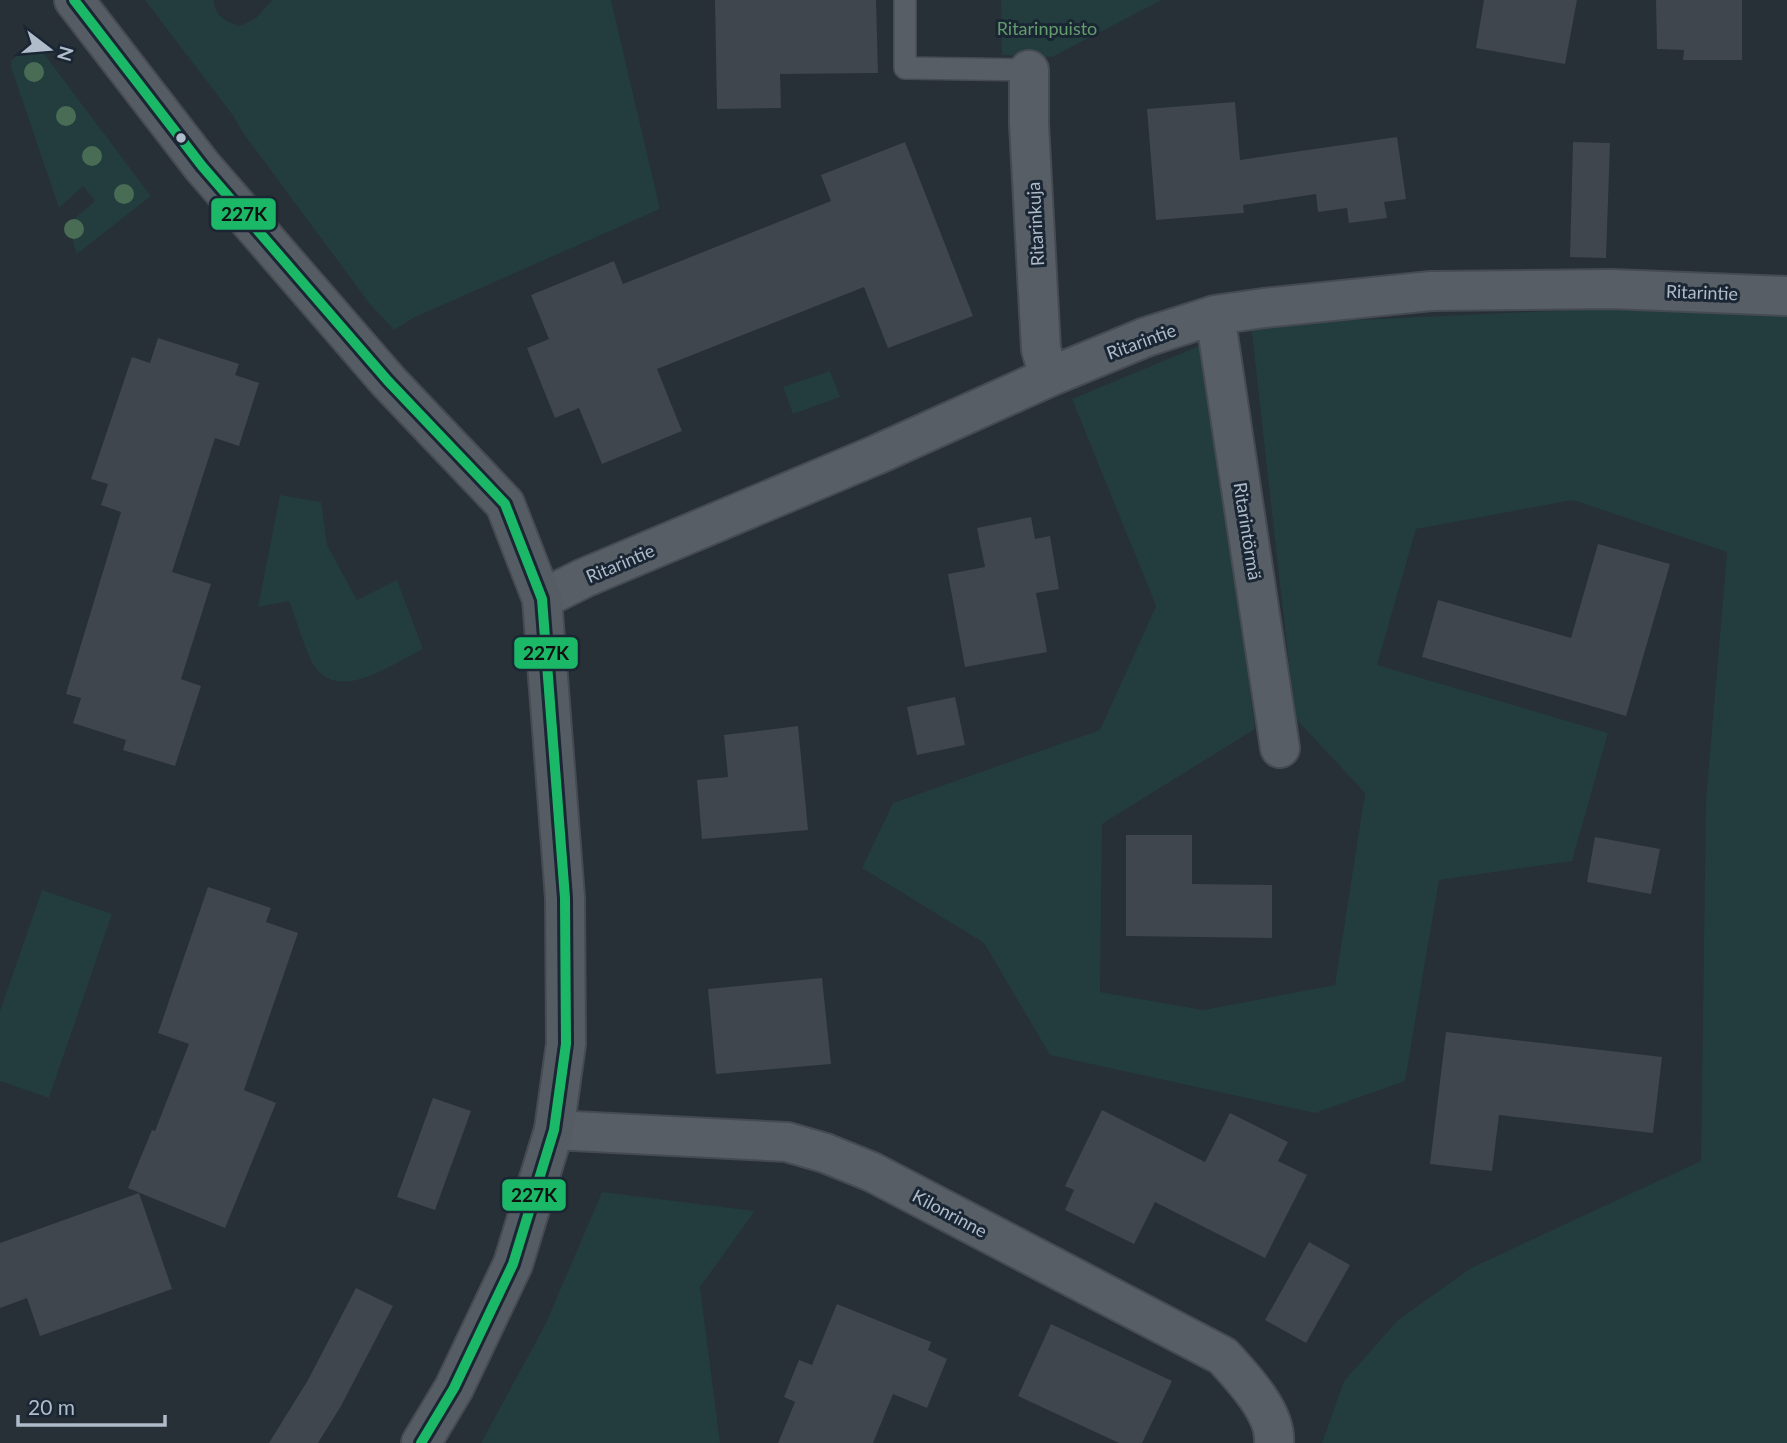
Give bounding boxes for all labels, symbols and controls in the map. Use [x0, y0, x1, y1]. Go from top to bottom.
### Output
north arrow [14, 14, 84, 84]
park label: Ritarinpuisto [997, 17, 1097, 39]
text: N [53, 44, 79, 64]
unlabelled marker [174, 131, 188, 145]
street label: Ritarinkuja [1022, 181, 1048, 267]
line badge: 227K [210, 197, 277, 231]
text: 227K [221, 202, 268, 225]
street label: Ritarintie [1666, 280, 1738, 304]
street label: Ritarintie [1103, 318, 1179, 364]
street label: Ritarintörmä [1229, 481, 1267, 581]
street label: Ritarintie [582, 539, 658, 587]
line badge: 227K [513, 636, 579, 670]
text: 227K [523, 641, 570, 664]
line badge: 227K [501, 1178, 567, 1212]
text: 227K [511, 1183, 558, 1206]
street label: Kilonrinne [909, 1184, 991, 1242]
scale bar [18, 1384, 164, 1428]
text: 20 m [28, 1394, 75, 1419]

